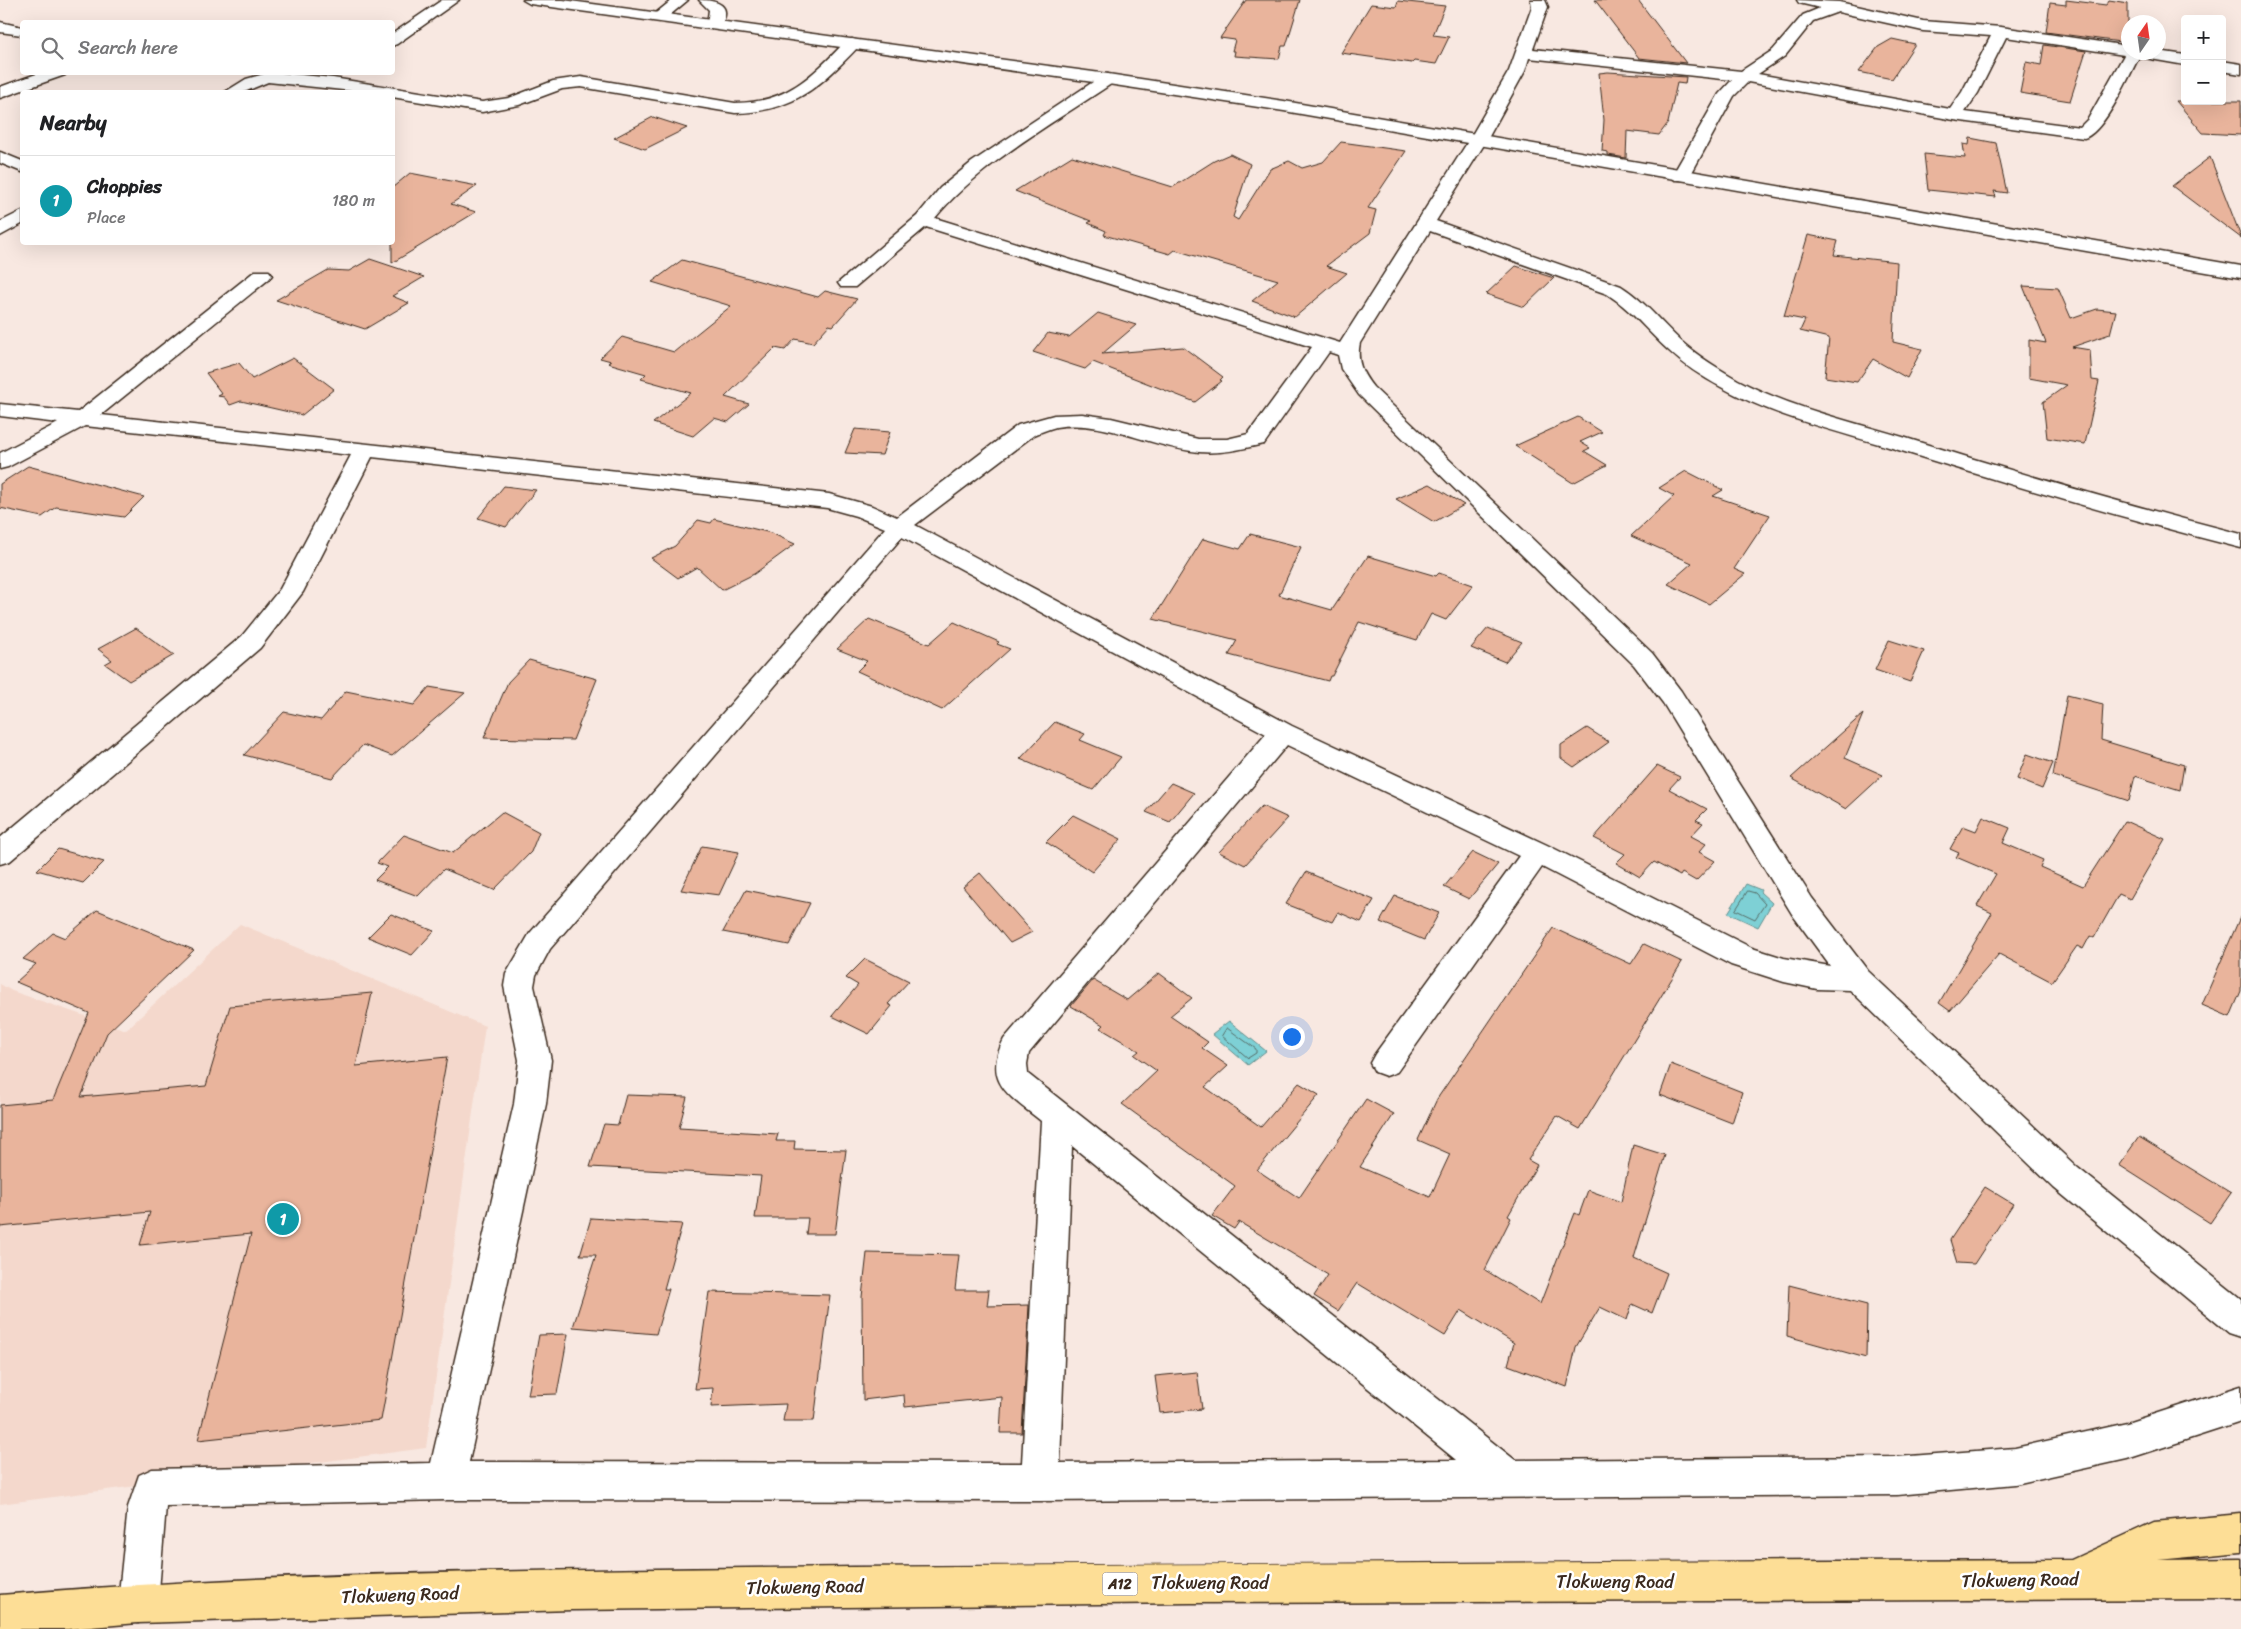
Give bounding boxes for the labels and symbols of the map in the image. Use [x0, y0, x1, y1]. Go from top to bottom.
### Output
north arrow [2121, 15, 2166, 60]
your location [1279, 1024, 1305, 1050]
pin: 1 [267, 1200, 299, 1238]
street label: Tlokweng Road [1961, 1563, 2080, 1597]
street label: Tlokweng Road [1556, 1566, 1675, 1598]
street label: Tlokweng Road [1151, 1567, 1270, 1599]
street label: Tlokweng Road [746, 1570, 865, 1604]
road number: A12 [1102, 1572, 1138, 1596]
street label: Tlokweng Road [341, 1577, 461, 1613]

